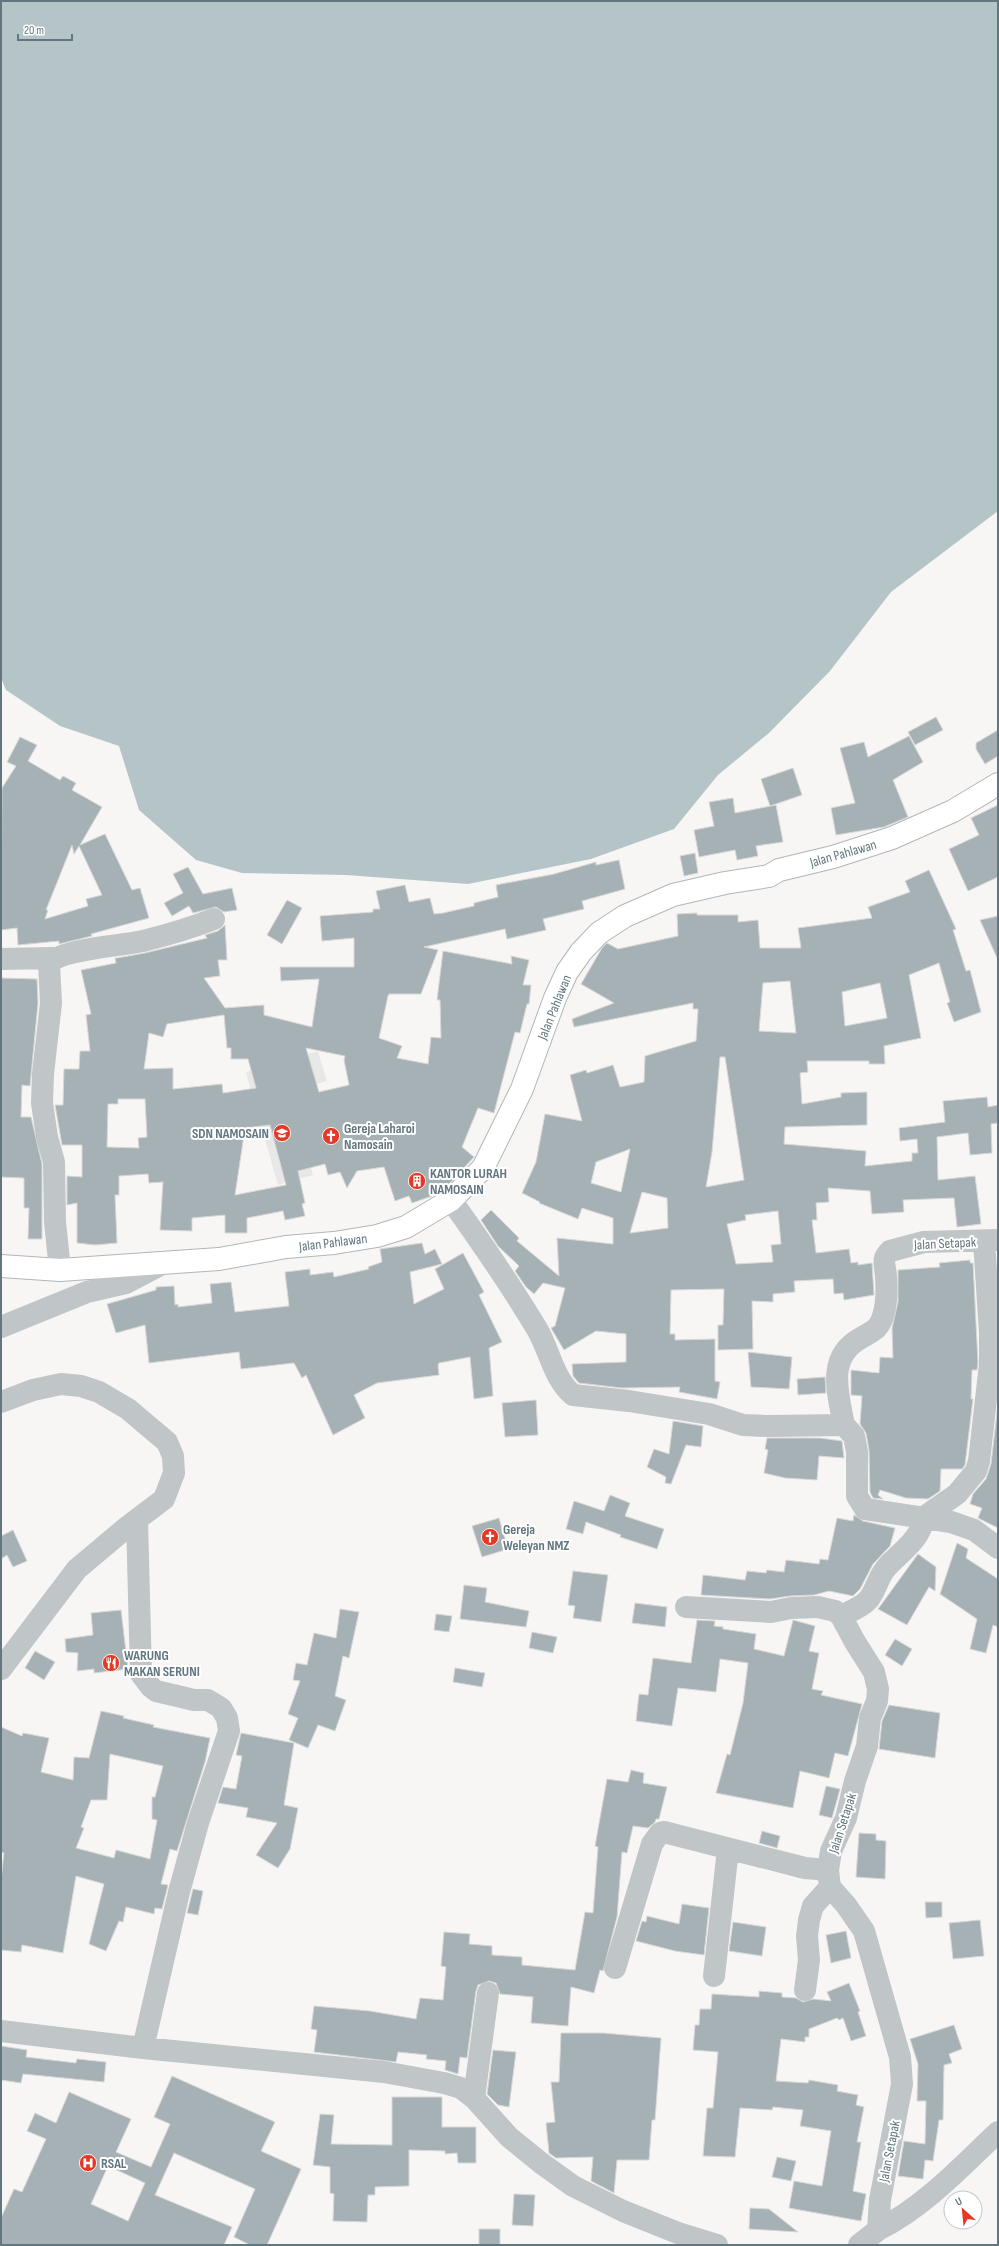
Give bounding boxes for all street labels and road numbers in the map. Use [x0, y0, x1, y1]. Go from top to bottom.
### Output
street label: Jalan Pahlawan [807, 836, 878, 871]
street label: Jalan Pahlawan [533, 972, 575, 1043]
street label: Jalan Pahlawan [297, 1230, 368, 1255]
street label: Jalan Setapak [913, 1233, 977, 1254]
street label: Jalan Setapak [824, 1790, 860, 1856]
street label: Jalan Setapak [875, 2118, 904, 2184]

